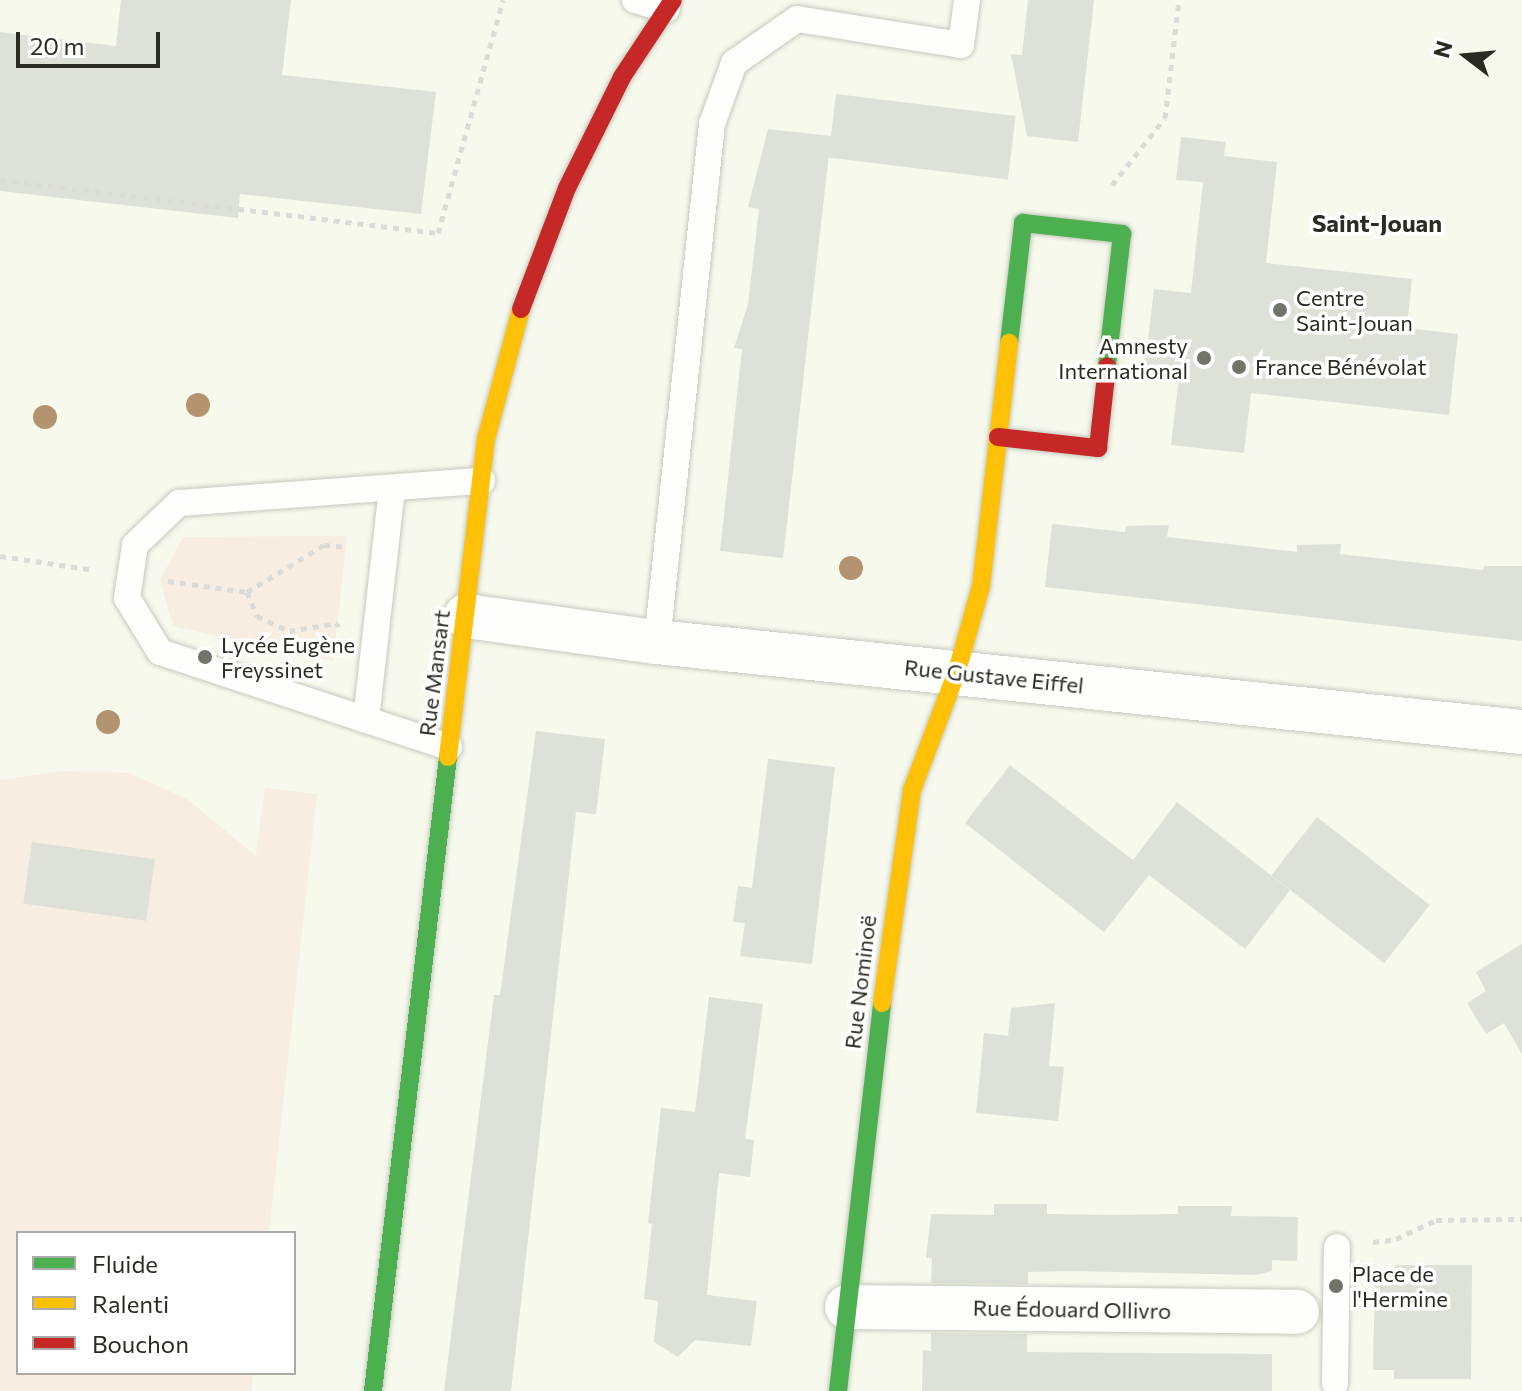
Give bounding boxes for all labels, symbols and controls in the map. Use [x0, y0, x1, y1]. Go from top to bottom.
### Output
scale bar [20, 16, 164, 66]
north arrow [1426, 16, 1506, 96]
text: 20 m [30, 31, 84, 60]
text: N [1427, 38, 1458, 61]
district label: Saint-Jouan [1312, 209, 1442, 237]
place label: Centre Saint-Jouan [1296, 284, 1413, 336]
marker: Centre Saint-Jouan [1271, 301, 1289, 319]
place label: Amnesty International [1058, 332, 1188, 384]
marker: Amnesty International [1195, 349, 1213, 367]
place label: France Bénévolat [1255, 354, 1427, 380]
marker: France Bénévolat [1230, 358, 1248, 376]
street label: Rue Mansart [413, 608, 455, 738]
place label: Lycée Eugène Freyssinet [221, 631, 355, 682]
marker: Lycée Eugène Freyssinet [196, 648, 214, 666]
street label: Rue Gustave Eiffel [903, 653, 1085, 699]
street label: Rue Nominoë [839, 914, 881, 1050]
legend [16, 1231, 296, 1375]
text: Fluide [92, 1249, 158, 1278]
place label: Place de l'Hermine [1352, 1260, 1448, 1312]
marker: Place de l'Hermine [1327, 1277, 1345, 1295]
text: Ralenti [92, 1289, 169, 1318]
street label: Rue Édouard Ollivro [973, 1294, 1171, 1324]
text: Bouchon [92, 1329, 189, 1358]

